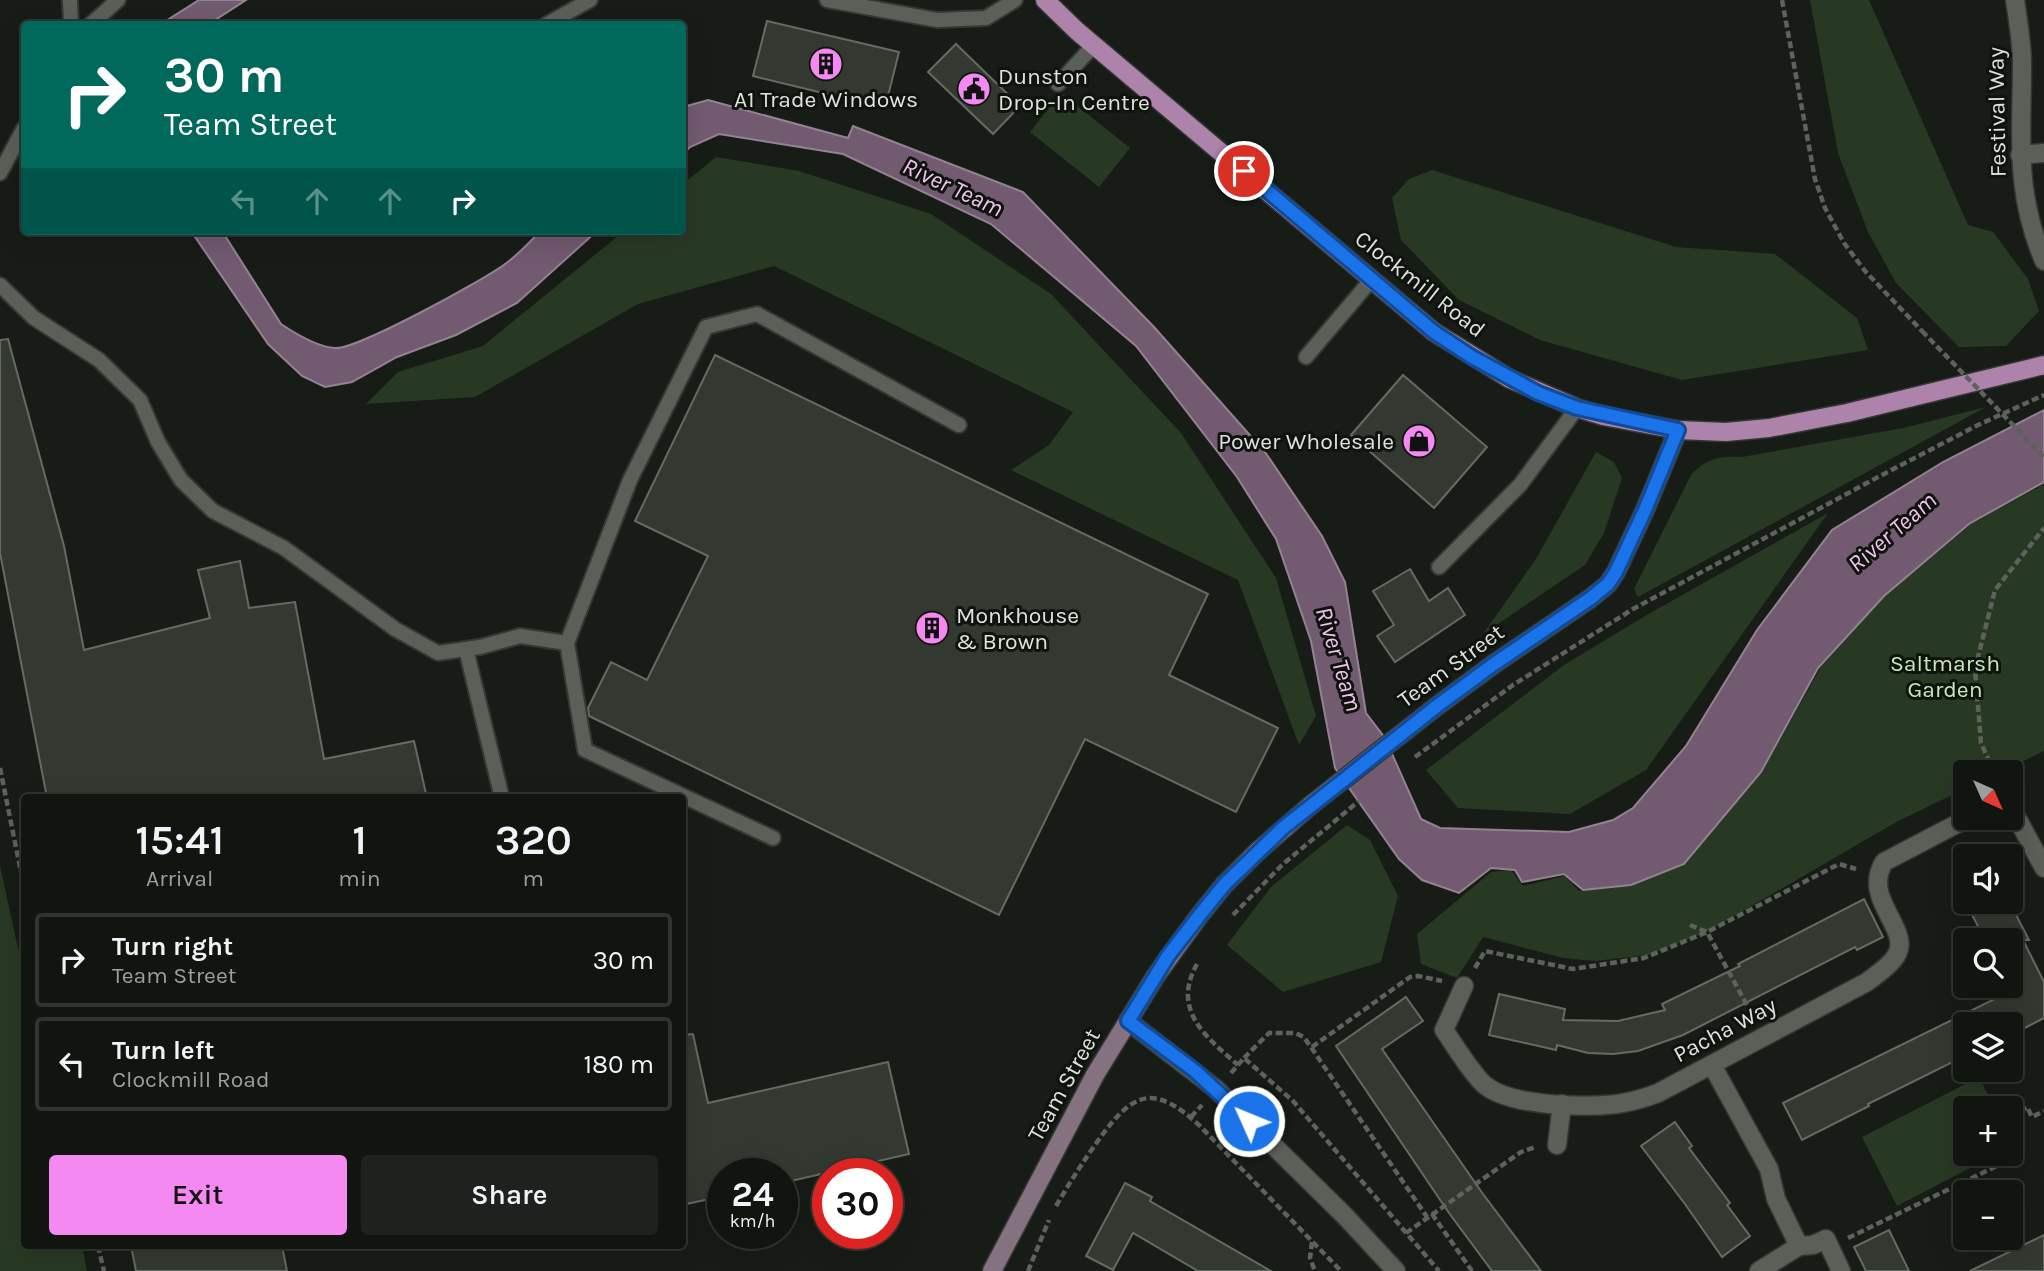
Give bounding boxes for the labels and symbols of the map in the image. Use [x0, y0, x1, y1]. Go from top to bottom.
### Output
building icon: A1 Trade Windows [807, 45, 845, 83]
street label: Festival Way [1982, 46, 2012, 177]
place label: Dunston Drop-In Centre [998, 63, 1150, 116]
public building icon: Dunston Drop-In Centre [955, 70, 993, 108]
place label: A1 Trade Windows [734, 86, 918, 113]
pin [1214, 141, 1274, 201]
water label: River Team [898, 152, 1008, 222]
street label: Clockmill Road [1350, 225, 1490, 343]
shop icon: Power Wholesale [1400, 422, 1438, 460]
place label: Power Wholesale [1218, 428, 1394, 455]
water label: River Team [1842, 486, 1942, 578]
place label: Monkhouse & Brown [956, 602, 1079, 655]
water label: River Team [1310, 603, 1368, 715]
building icon: Monkhouse & Brown [913, 609, 951, 647]
street label: Team Street [1393, 618, 1510, 713]
park label: Saltmarsh Garden [1890, 650, 2000, 703]
north arrow [1953, 760, 2023, 830]
street label: Pacha Way [1669, 992, 1781, 1068]
street label: Team Street [1022, 1024, 1106, 1146]
position arrow [1212, 1084, 1286, 1158]
speed limit sign: 30 [812, 1158, 903, 1249]

